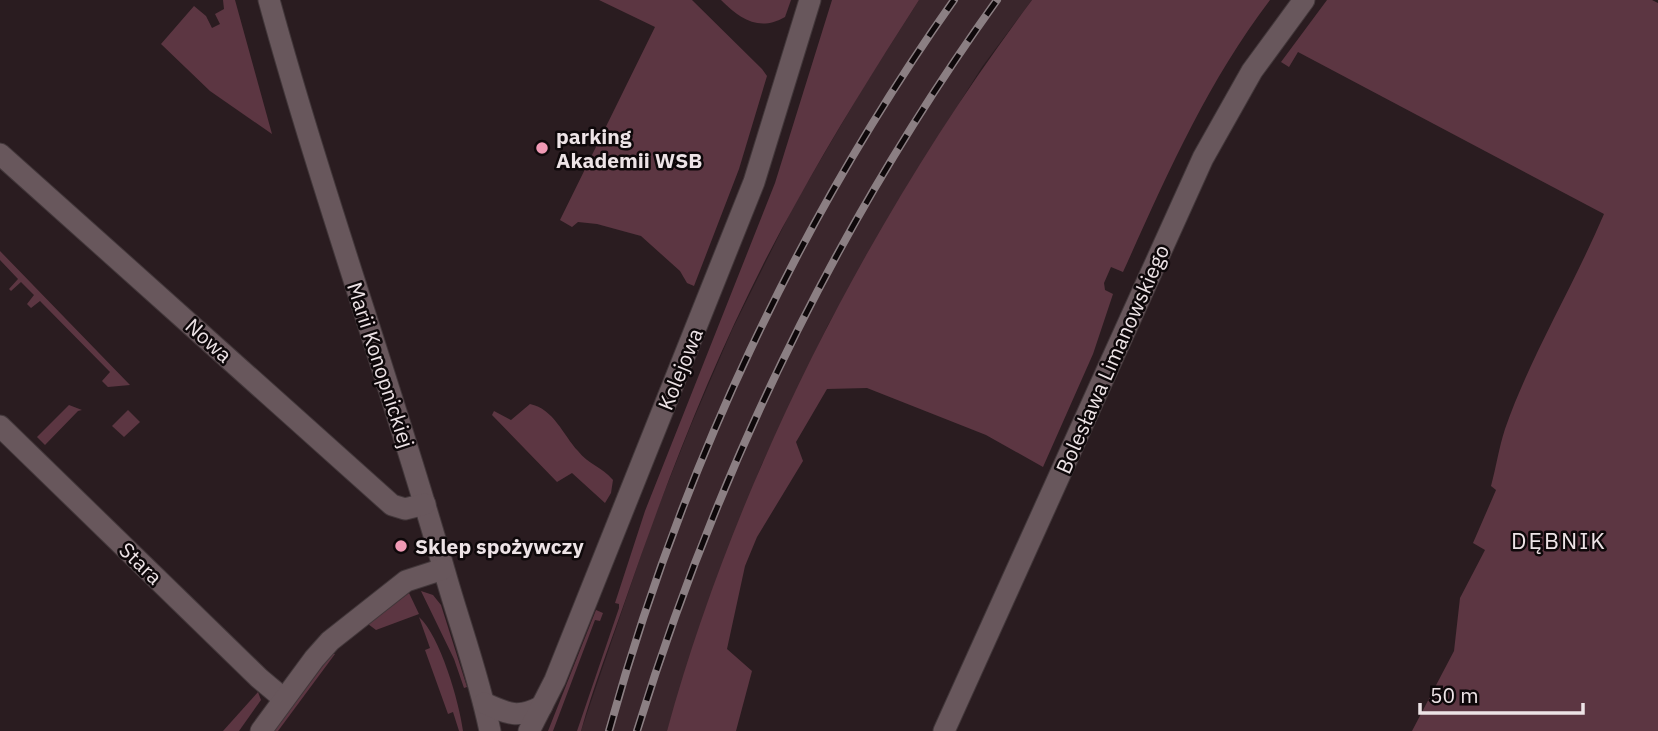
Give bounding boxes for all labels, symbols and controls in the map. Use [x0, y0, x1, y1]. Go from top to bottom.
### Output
place label: parking Akademii WSB [556, 122, 702, 174]
marker: parking Akademii WSB [534, 140, 550, 156]
street label: Bolesława Limanowskiego [1049, 240, 1175, 478]
street label: Marii Konopnickiej [341, 279, 421, 451]
street label: Nowa [180, 312, 238, 368]
street label: Kolejowa [651, 324, 709, 414]
district label: DĘBNIK [1511, 525, 1607, 555]
place label: Sklep spożywczy [415, 532, 584, 560]
street label: Stara [113, 536, 169, 590]
marker: Sklep spożywczy [393, 538, 409, 554]
scale bar [1420, 672, 1583, 716]
text: 50 m [1430, 681, 1479, 709]

